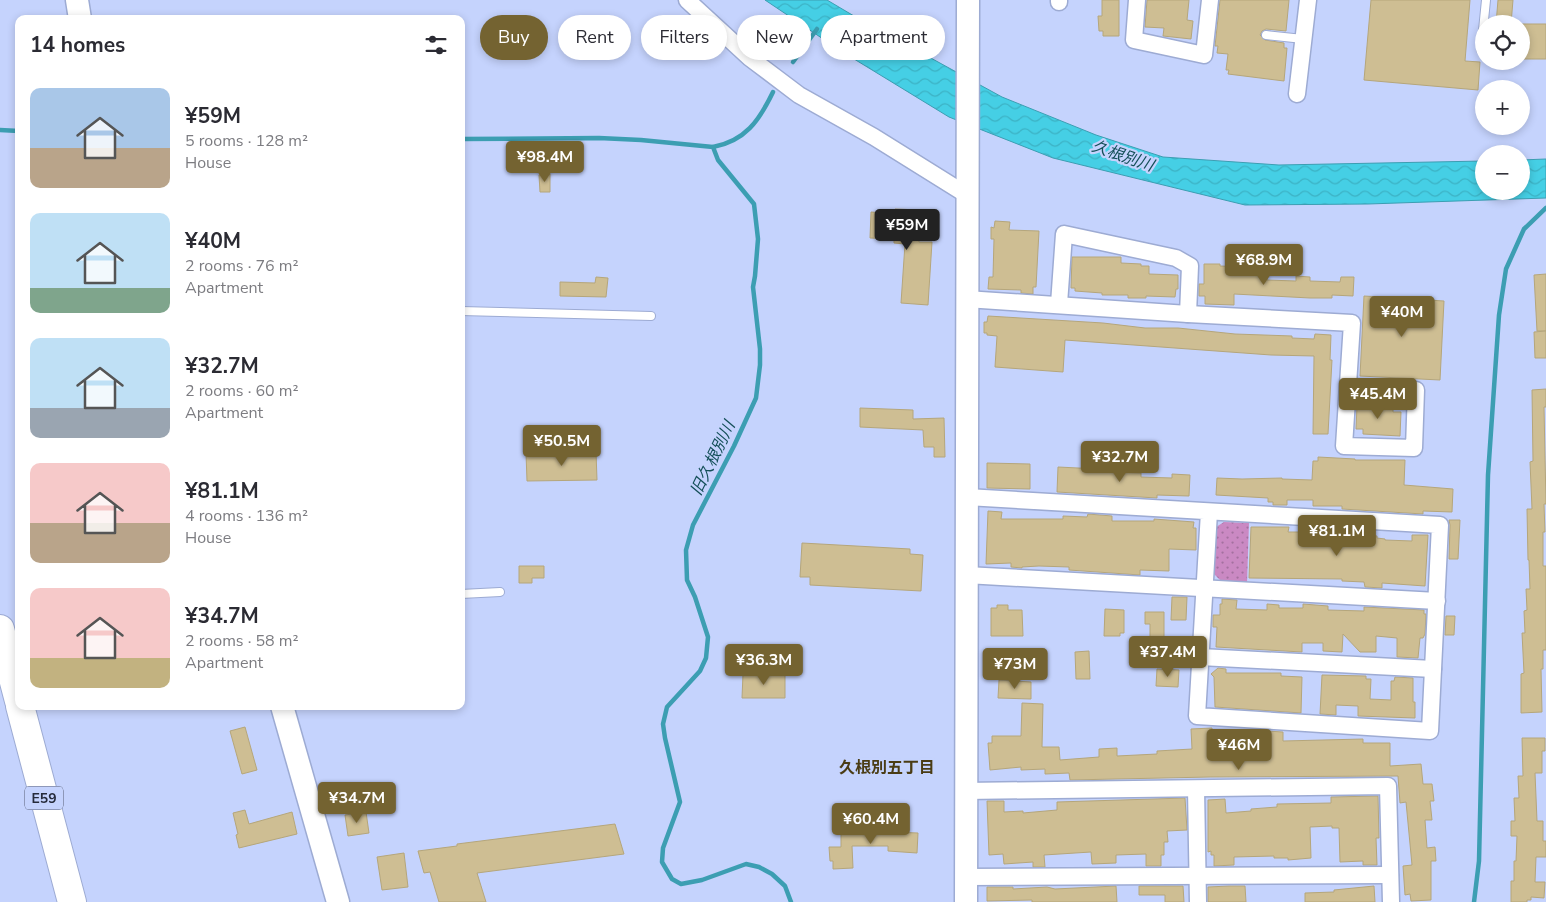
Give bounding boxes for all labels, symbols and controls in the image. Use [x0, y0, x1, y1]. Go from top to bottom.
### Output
chip: Buy [480, 15, 548, 60]
chip: Rent [558, 15, 631, 60]
chip: Filters [641, 15, 727, 60]
chip: New [737, 15, 811, 60]
chip: Apartment [821, 15, 945, 60]
map controls [1475, 15, 1530, 200]
button: locate [1475, 15, 1530, 70]
text: 14 homes [30, 31, 125, 59]
icon: filters [422, 31, 450, 59]
button: + [1475, 80, 1530, 135]
text: ¥59M [185, 102, 241, 130]
icon: home [70, 108, 130, 168]
text: 5 rooms · 128 m² [185, 130, 308, 152]
water label: 久根別川 [1089, 135, 1158, 177]
pin: ¥98.4M [504, 140, 586, 183]
button: − [1475, 145, 1530, 200]
text: ¥98.4M [517, 146, 573, 168]
text: House [185, 152, 231, 174]
pin: ¥59M [877, 208, 937, 251]
text: ¥59M [886, 214, 928, 236]
text: ¥40M [185, 227, 241, 255]
icon: home [70, 233, 130, 293]
pin: ¥68.9M [1223, 244, 1305, 286]
text: ¥68.9M [1236, 249, 1292, 271]
text: 2 rooms · 76 m² [185, 255, 298, 277]
text: Apartment [185, 277, 263, 299]
pin: ¥40M [1372, 296, 1432, 338]
text: ¥40M [1381, 301, 1423, 323]
text: ¥32.7M [185, 352, 259, 380]
icon: home [70, 358, 130, 418]
pin: ¥45.4M [1337, 378, 1419, 420]
text: 2 rooms · 60 m² [185, 380, 298, 402]
text: ¥45.4M [1350, 383, 1406, 405]
text: Apartment [185, 402, 263, 424]
water label: 旧久根別川 [685, 416, 741, 499]
pin: ¥50.5M [521, 424, 603, 467]
text: ¥50.5M [534, 430, 590, 452]
pin: ¥32.7M [1079, 440, 1161, 483]
text: ¥32.7M [1092, 446, 1148, 468]
text: ¥81.1M [185, 477, 259, 505]
icon: home [70, 483, 130, 543]
text: 4 rooms · 136 m² [185, 505, 308, 527]
pin: ¥81.1M [1296, 514, 1378, 557]
text: ¥81.1M [1309, 520, 1365, 542]
text: House [185, 527, 231, 549]
text: ¥34.7M [185, 602, 259, 630]
icon: home [70, 608, 130, 668]
text: 2 rooms · 58 m² [185, 630, 298, 652]
pin: ¥37.4M [1127, 636, 1209, 678]
text: ¥37.4M [1140, 641, 1196, 663]
pin: ¥36.3M [723, 644, 805, 686]
pin: ¥73M [985, 648, 1045, 690]
text: ¥36.3M [736, 649, 792, 671]
text: Apartment [185, 652, 263, 674]
text: ¥73M [994, 653, 1036, 675]
pin: ¥46M [1209, 728, 1269, 771]
text: ¥46M [1218, 734, 1260, 756]
district label: 久根別五丁目 [839, 757, 935, 779]
pin: ¥34.7M [316, 782, 398, 824]
road number: E59 [25, 786, 63, 810]
text: ¥34.7M [329, 787, 385, 809]
pin: ¥60.4M [830, 802, 912, 845]
text: ¥60.4M [843, 808, 899, 830]

